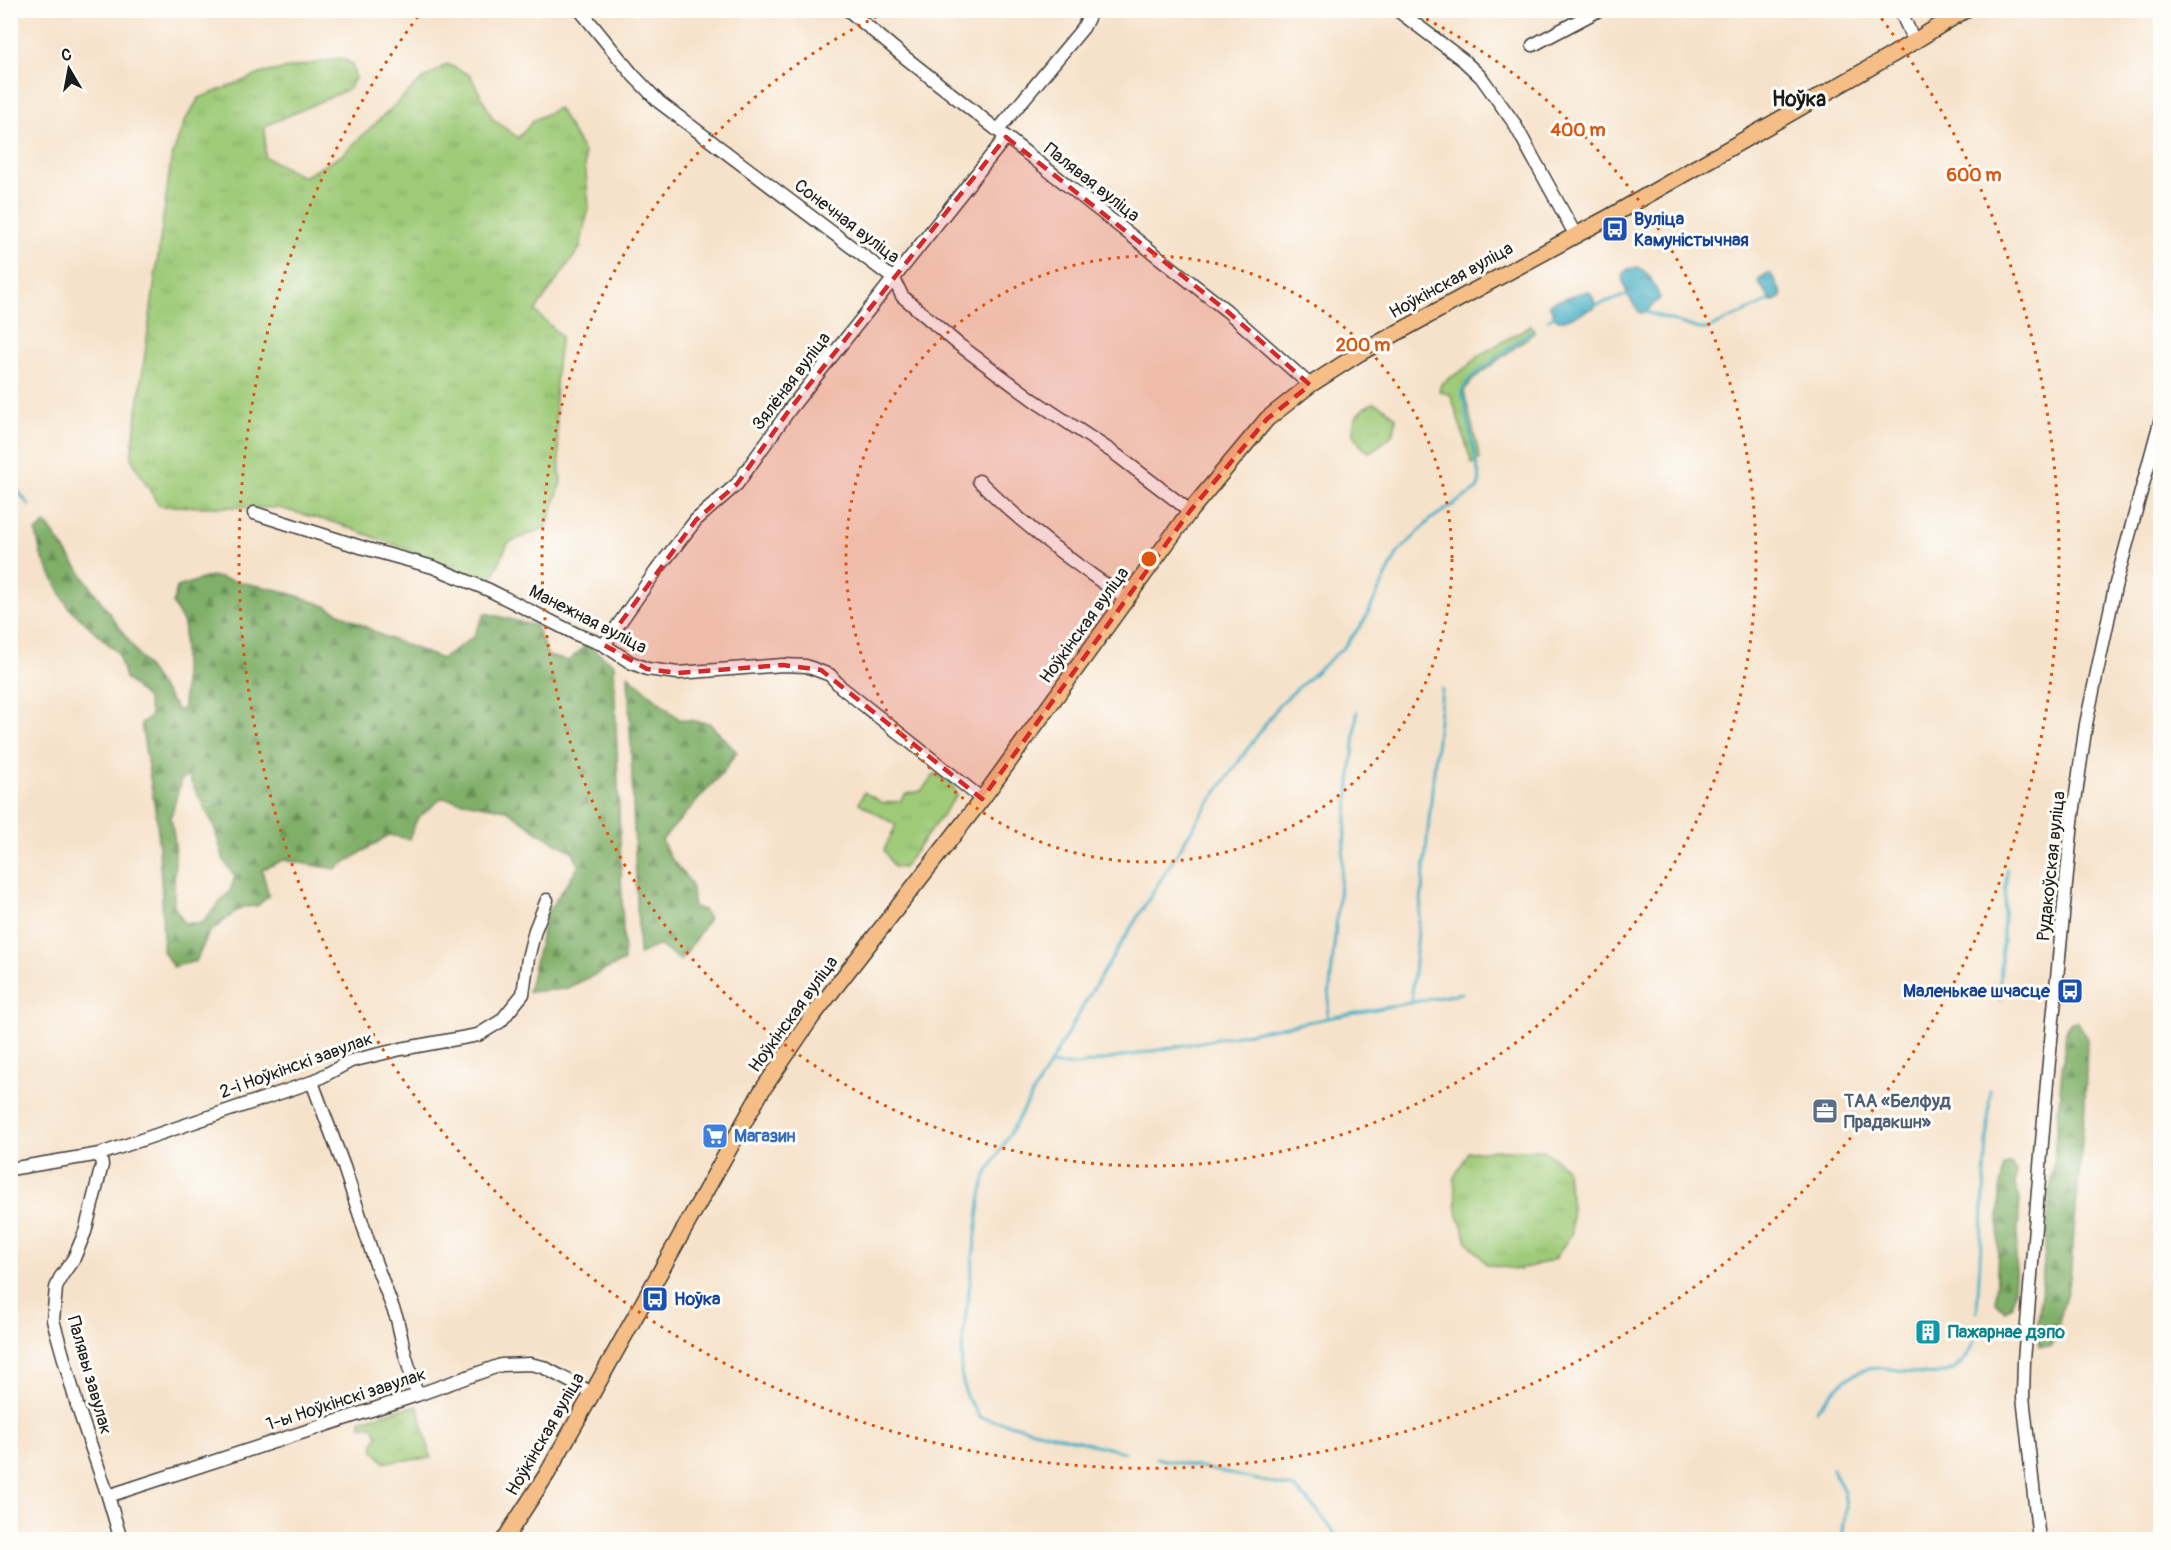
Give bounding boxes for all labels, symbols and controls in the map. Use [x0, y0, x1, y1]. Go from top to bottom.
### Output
north arrow [39, 39, 99, 99]
text: С [60, 44, 73, 66]
district label: Ноўка [1772, 86, 1826, 113]
text: 400 m [1551, 119, 1605, 142]
street label: Палявая вуліца [1039, 138, 1144, 227]
text: 600 m [1947, 164, 2001, 187]
street label: Сонечная вуліца [789, 174, 904, 269]
place label: Вуліца Камуністычная [1634, 208, 1749, 252]
bus stop icon: Вуліца Камуністычная [1600, 214, 1630, 244]
street label: Ноўкінская вуліца [1385, 237, 1517, 324]
street label: Зялёная вуліца [747, 328, 836, 435]
text: 200 m [1336, 334, 1390, 357]
centre of rings [1139, 549, 1159, 569]
street label: Ноўкінская вуліца [1034, 563, 1134, 688]
street label: Манежная вуліца [525, 580, 651, 659]
street label: Рудакоўская вуліца [2032, 790, 2071, 942]
street label: Ноўкінская вуліца [743, 952, 843, 1077]
bus stop icon: Маленькае шчасце [2055, 976, 2085, 1006]
place label: Маленькае шчасце [1903, 980, 2051, 1003]
street label: 2-і Ноўкінскі завулак [216, 1027, 376, 1104]
place label: ТАА «Белфуд Прадакшн» [1843, 1090, 1951, 1134]
office icon: ТАА «Белфуд Прадакшн» [1810, 1096, 1840, 1126]
supermarket icon: Магазин [700, 1121, 730, 1151]
place label: Магазин [734, 1125, 796, 1148]
bus stop icon: Ноўка [640, 1284, 670, 1314]
place label: Ноўка [674, 1288, 721, 1311]
street label: Палявы завулак [62, 1313, 117, 1437]
building icon: Пажарнае дэпо [1913, 1317, 1943, 1347]
place label: Пажарнае дэпо [1948, 1321, 2065, 1344]
street label: 1-ы Ноўкінскі завулак [263, 1363, 429, 1436]
street label: Ноўкінская вуліца [501, 1369, 590, 1500]

